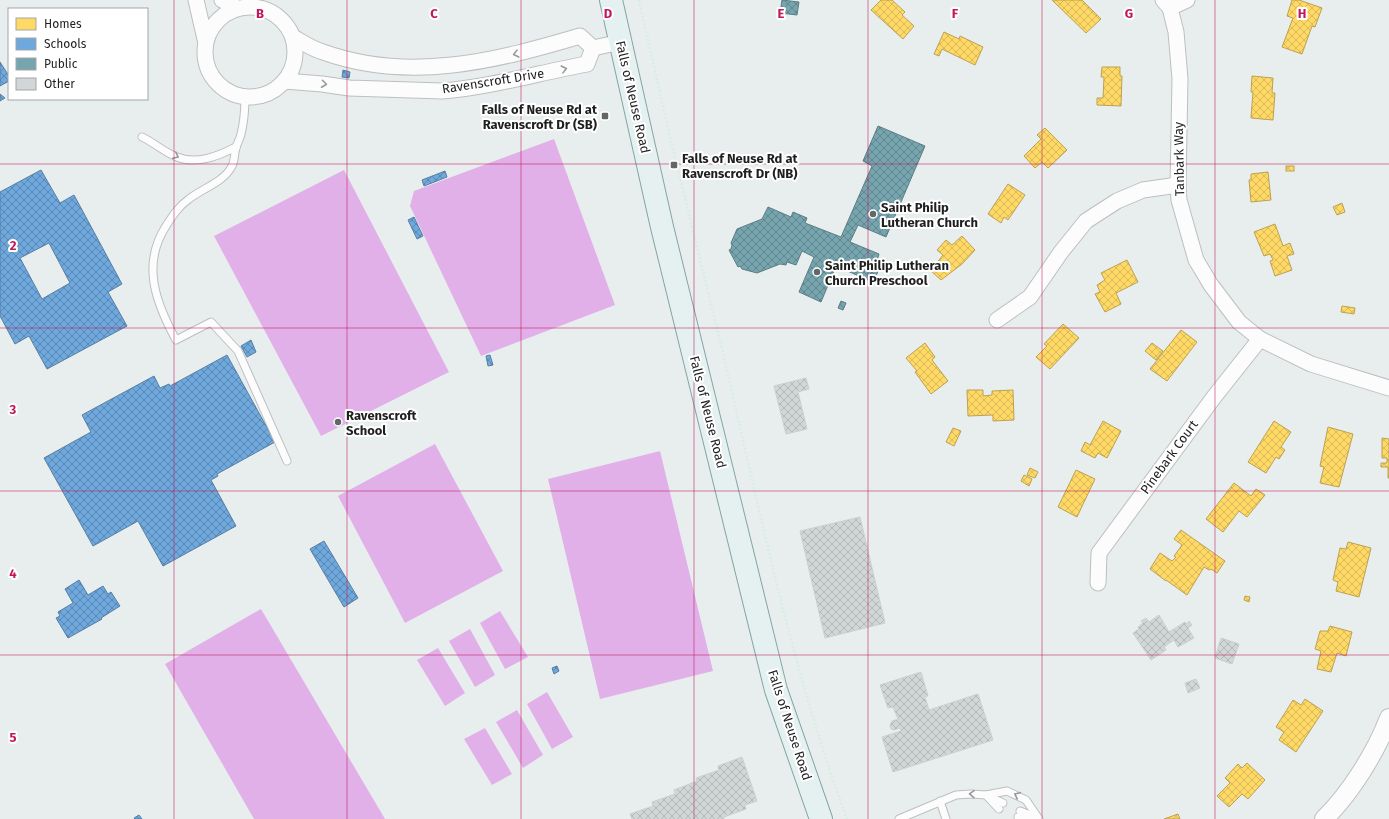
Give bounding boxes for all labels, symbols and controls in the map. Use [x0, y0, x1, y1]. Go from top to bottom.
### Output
text: B [256, 6, 264, 21]
text: C [430, 6, 438, 21]
text: D [604, 6, 613, 21]
text: E [778, 6, 785, 21]
text: F [952, 6, 959, 21]
text: G [1125, 6, 1133, 21]
text: H [1298, 6, 1306, 21]
legend [8, 8, 148, 100]
text: Homes [44, 17, 82, 31]
text: Schools [44, 37, 87, 51]
street label: Falls of Neuse Road [613, 39, 653, 155]
one-way arrow [513, 50, 519, 58]
text: Public [44, 57, 78, 71]
one-way arrow [561, 65, 567, 73]
street label: Ravenscroft Drive [441, 66, 545, 96]
text: Other [44, 77, 75, 91]
one-way arrow [321, 79, 327, 88]
place label: Falls of Neuse Rd at Ravenscroft Dr (SB) [481, 102, 598, 132]
marker: Falls of Neuse Rd at Ravenscroft Dr (SB) [600, 111, 610, 121]
street label: Tanbark Way [1171, 121, 1187, 196]
one-way arrow [172, 151, 179, 159]
place label: Falls of Neuse Rd at Ravenscroft Dr (NB) [682, 151, 799, 181]
marker: Falls of Neuse Rd at Ravenscroft Dr (NB) [669, 160, 679, 170]
place label: Saint Philip Lutheran Church [881, 200, 978, 230]
marker: Saint Philip Lutheran Church [868, 209, 878, 219]
text: 2 [10, 238, 17, 253]
place label: Saint Philip Lutheran Church Preschool [825, 258, 949, 288]
marker: Saint Philip Lutheran Church Preschool [812, 267, 822, 277]
street label: Falls of Neuse Road [687, 354, 729, 470]
text: 3 [9, 402, 17, 417]
place label: Ravenscroft School [346, 408, 418, 438]
marker: Ravenscroft School [333, 417, 343, 427]
street label: Pinebark Court [1137, 417, 1201, 497]
text: 4 [9, 566, 17, 581]
street label: Falls of Neuse Road [765, 668, 815, 782]
text: 5 [10, 730, 17, 745]
one-way arrow [969, 790, 975, 798]
one-way arrow [1014, 792, 1021, 800]

